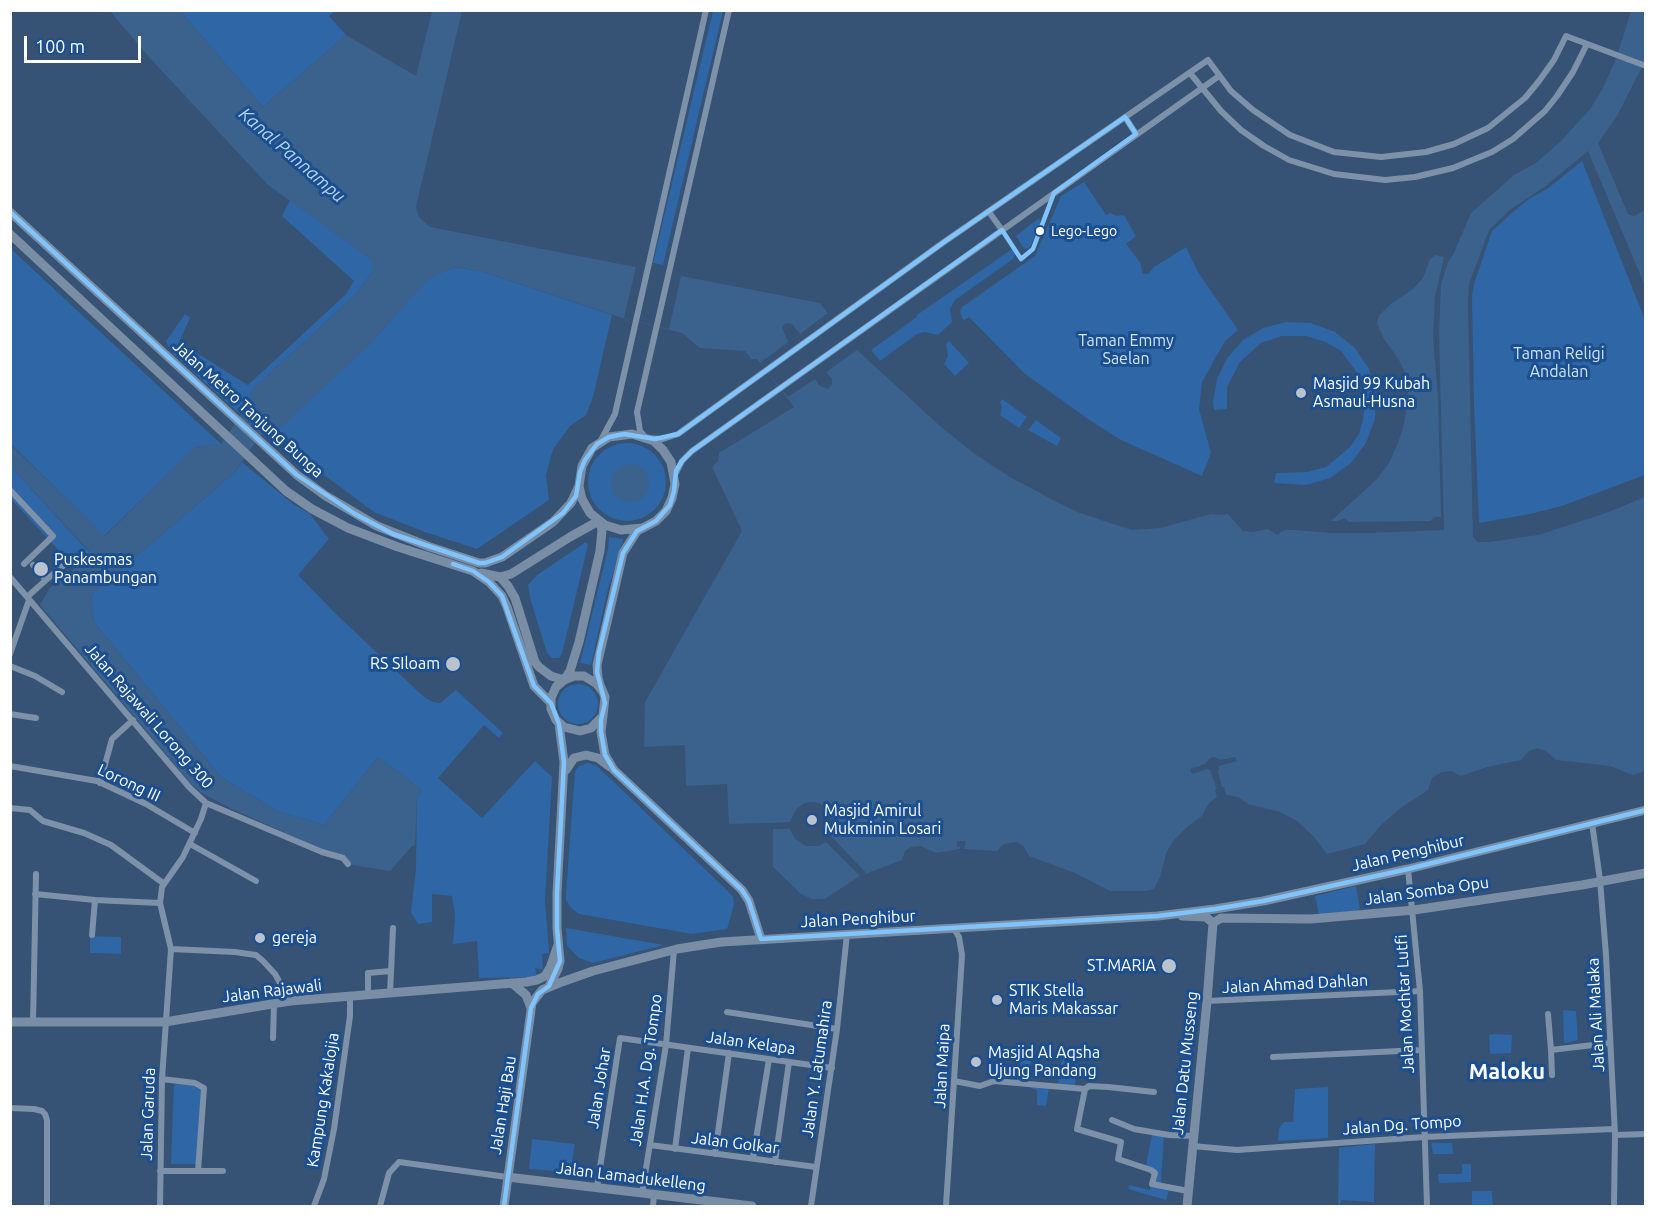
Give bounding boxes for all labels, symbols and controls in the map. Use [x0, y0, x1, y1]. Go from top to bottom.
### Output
scale bar [27, 24, 144, 62]
text: 100 m [35, 36, 85, 56]
water label: Kanal Pannampu [235, 103, 349, 207]
place label: Lego-Lego [1051, 223, 1117, 239]
marker: Lego-Lego [1034, 225, 1046, 237]
park label: Taman Emmy Saelan [1078, 331, 1174, 369]
street label: Jalan Metro Tanjung Bunga [169, 336, 327, 482]
park label: Taman Religi Andalan [1513, 344, 1605, 382]
place label: Masjid 99 Kubah Asmaul-Husna [1313, 374, 1430, 412]
marker: Masjid 99 Kubah Asmaul-Husna [1294, 386, 1308, 400]
place label: Puskesmas Panambungan [54, 550, 157, 588]
marker: Puskesmas Panambungan [32, 560, 50, 578]
street label: Jalan Rajawali Lorong 300 [81, 640, 217, 792]
place label: RS SIloam [370, 654, 440, 674]
marker: RS SIloam [444, 655, 462, 673]
street label: Lorong III [94, 760, 164, 806]
place label: Masjid Amirul Mukminin Losari [824, 801, 941, 839]
marker: Masjid Amirul Mukminin Losari [805, 813, 819, 827]
street label: Jalan Penghibur [1350, 831, 1466, 875]
street label: Jalan Somba Opu [1364, 873, 1490, 909]
street label: Jalan Penghibur [800, 906, 916, 932]
place label: gereja [272, 928, 317, 948]
marker: gereja [253, 931, 267, 945]
street label: Jalan Mochtar Lutfi [1392, 934, 1418, 1074]
place label: ST.MARIA [1087, 956, 1156, 976]
marker: ST.MARIA [1160, 957, 1178, 975]
street label: Jalan Ali Malaka [1583, 957, 1609, 1073]
street label: Jalan Ahmad Dahlan [1222, 971, 1368, 997]
street label: Jalan Rajawali [221, 975, 323, 1007]
place label: STIK Stella Maris Makassar [1009, 981, 1118, 1019]
street label: Jalan Datu Musseng [1168, 990, 1202, 1136]
street label: Jalan H.A. Dg. Tompo [626, 993, 666, 1147]
marker: STIK Stella Maris Makassar [990, 993, 1004, 1007]
street label: Jalan Y. Latumahira [798, 999, 836, 1139]
street label: Jalan Maipa [930, 1023, 954, 1109]
street label: Jalan Kelapa [705, 1027, 797, 1059]
street label: Kampung Kakalojia [303, 1031, 343, 1169]
place label: Masjid Al Aqsha Ujung Pandang [988, 1043, 1100, 1081]
street label: Jalan Johar [583, 1046, 615, 1130]
street label: Jalan Haji Bau [486, 1054, 520, 1156]
marker: Masjid Al Aqsha Ujung Pandang [969, 1055, 983, 1069]
district label: Maloku [1469, 1059, 1545, 1085]
street label: Jalan Garuda [137, 1067, 159, 1161]
street label: Jalan Dg. Tompo [1342, 1111, 1462, 1139]
street label: Jalan Golkar [690, 1128, 780, 1158]
street label: Jalan Lamadukelleng [555, 1158, 707, 1196]

